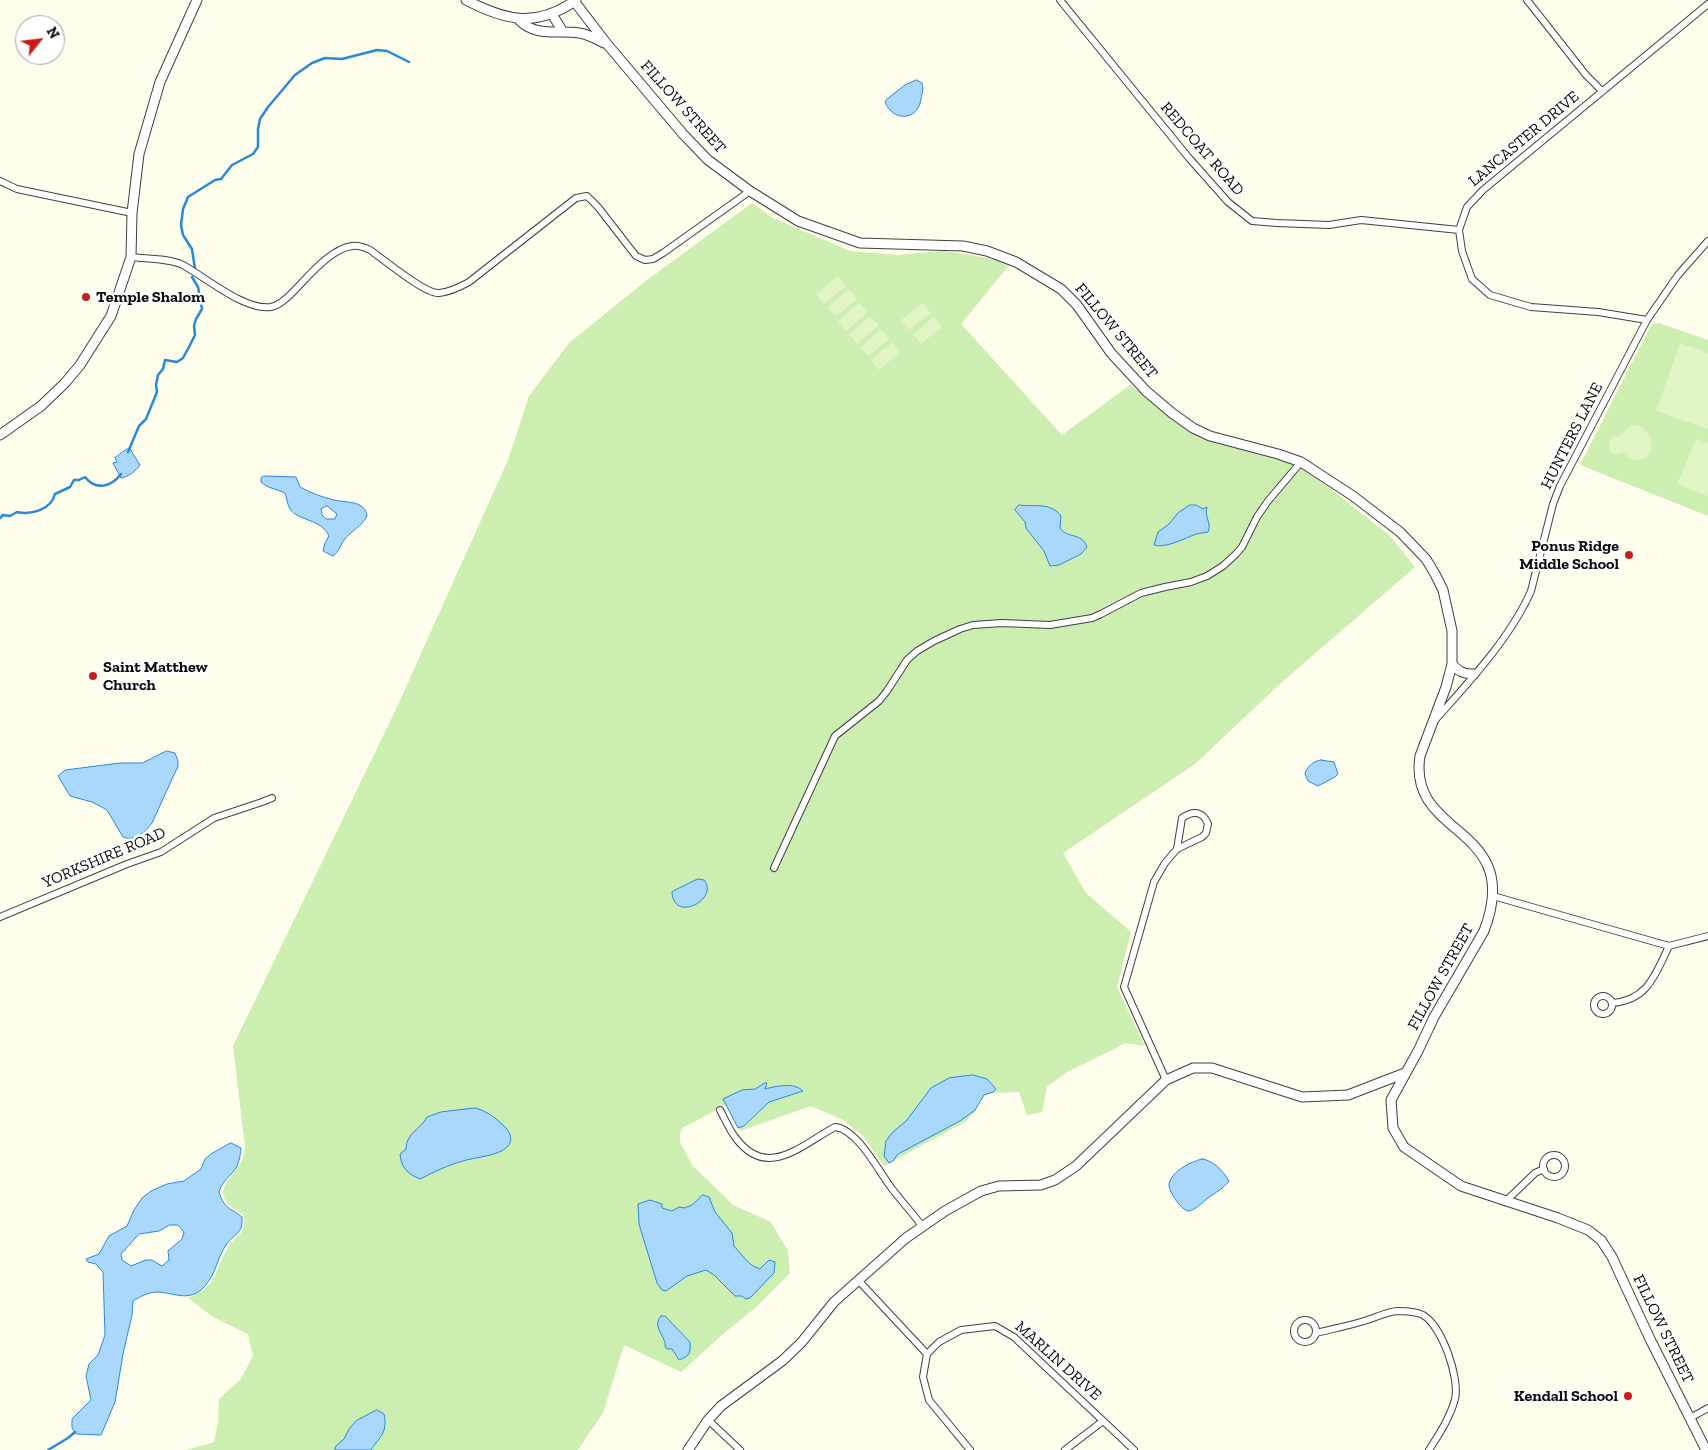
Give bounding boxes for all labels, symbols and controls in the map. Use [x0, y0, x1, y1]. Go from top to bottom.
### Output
north arrow [15, 15, 65, 65]
text: N [43, 24, 63, 42]
street label: FILLOW STREET [636, 57, 730, 157]
street label: LANCASTER DRIVE [1465, 87, 1583, 191]
street label: REDCOAT ROAD [1156, 98, 1248, 200]
street label: FILLOW STREET [1071, 279, 1161, 383]
place label: Temple Shalom [96, 287, 205, 307]
marker: Temple Shalom [80, 291, 92, 303]
street label: HUNTERS LANE [1537, 380, 1607, 492]
place label: Ponus Ridge Middle School [1519, 536, 1619, 574]
marker: Ponus Ridge Middle School [1623, 549, 1635, 561]
place label: Saint Matthew Church [103, 657, 208, 695]
marker: Saint Matthew Church [87, 670, 99, 682]
street label: YORKSHIRE ROAD [39, 823, 169, 893]
street label: FILLOW STREET [1404, 921, 1478, 1033]
street label: FILLOW STREET [1628, 1272, 1698, 1386]
street label: MARLIN DRIVE [1011, 1317, 1105, 1405]
place label: Kendall School [1514, 1386, 1618, 1406]
marker: Kendall School [1622, 1390, 1634, 1402]

